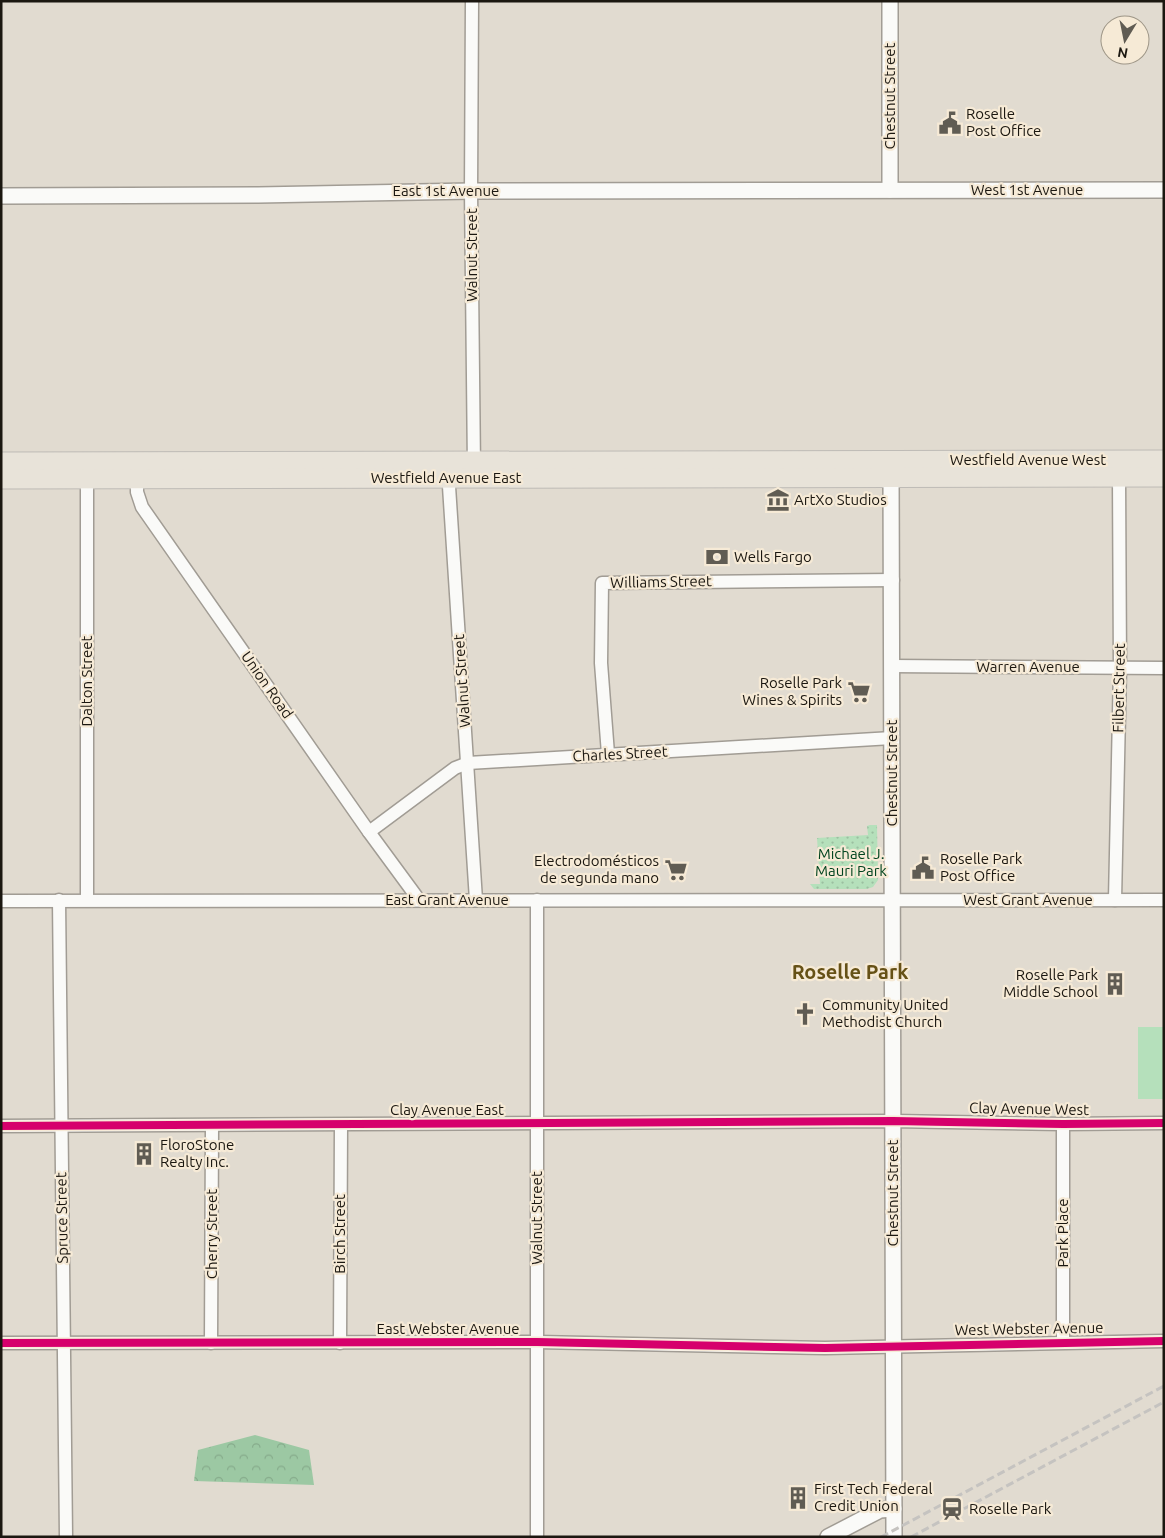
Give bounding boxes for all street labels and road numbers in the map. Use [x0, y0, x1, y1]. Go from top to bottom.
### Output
street label: Chestnut Street [881, 43, 898, 149]
street label: West 1st Avenue [971, 181, 1083, 198]
street label: East 1st Avenue [393, 182, 499, 199]
street label: Walnut Street [463, 208, 480, 302]
street label: Westfield Avenue West [950, 451, 1106, 468]
street label: Westfield Avenue East [371, 469, 521, 486]
street label: Williams Street [610, 572, 712, 591]
street label: Walnut Street [450, 634, 473, 728]
street label: Dalton Street [78, 636, 95, 726]
street label: Filbert Street [1109, 643, 1128, 733]
street label: Union Road [238, 648, 297, 721]
street label: Warren Avenue [976, 658, 1080, 675]
street label: Chestnut Street [883, 720, 900, 826]
street label: Charles Street [572, 743, 668, 764]
street label: East Grant Avenue [385, 891, 509, 908]
street label: West Grant Avenue [963, 891, 1093, 908]
street label: Clay Avenue West [969, 1099, 1089, 1118]
street label: Clay Avenue East [390, 1101, 504, 1118]
street label: Chestnut Street [884, 1140, 901, 1246]
street label: Walnut Street [528, 1171, 545, 1265]
street label: Spruce Street [52, 1172, 71, 1264]
street label: Cherry Street [203, 1189, 220, 1279]
street label: Birch Street [331, 1194, 348, 1274]
street label: Park Place [1054, 1198, 1071, 1268]
street label: West Webster Avenue [954, 1319, 1104, 1338]
street label: East Webster Avenue [377, 1320, 519, 1337]

